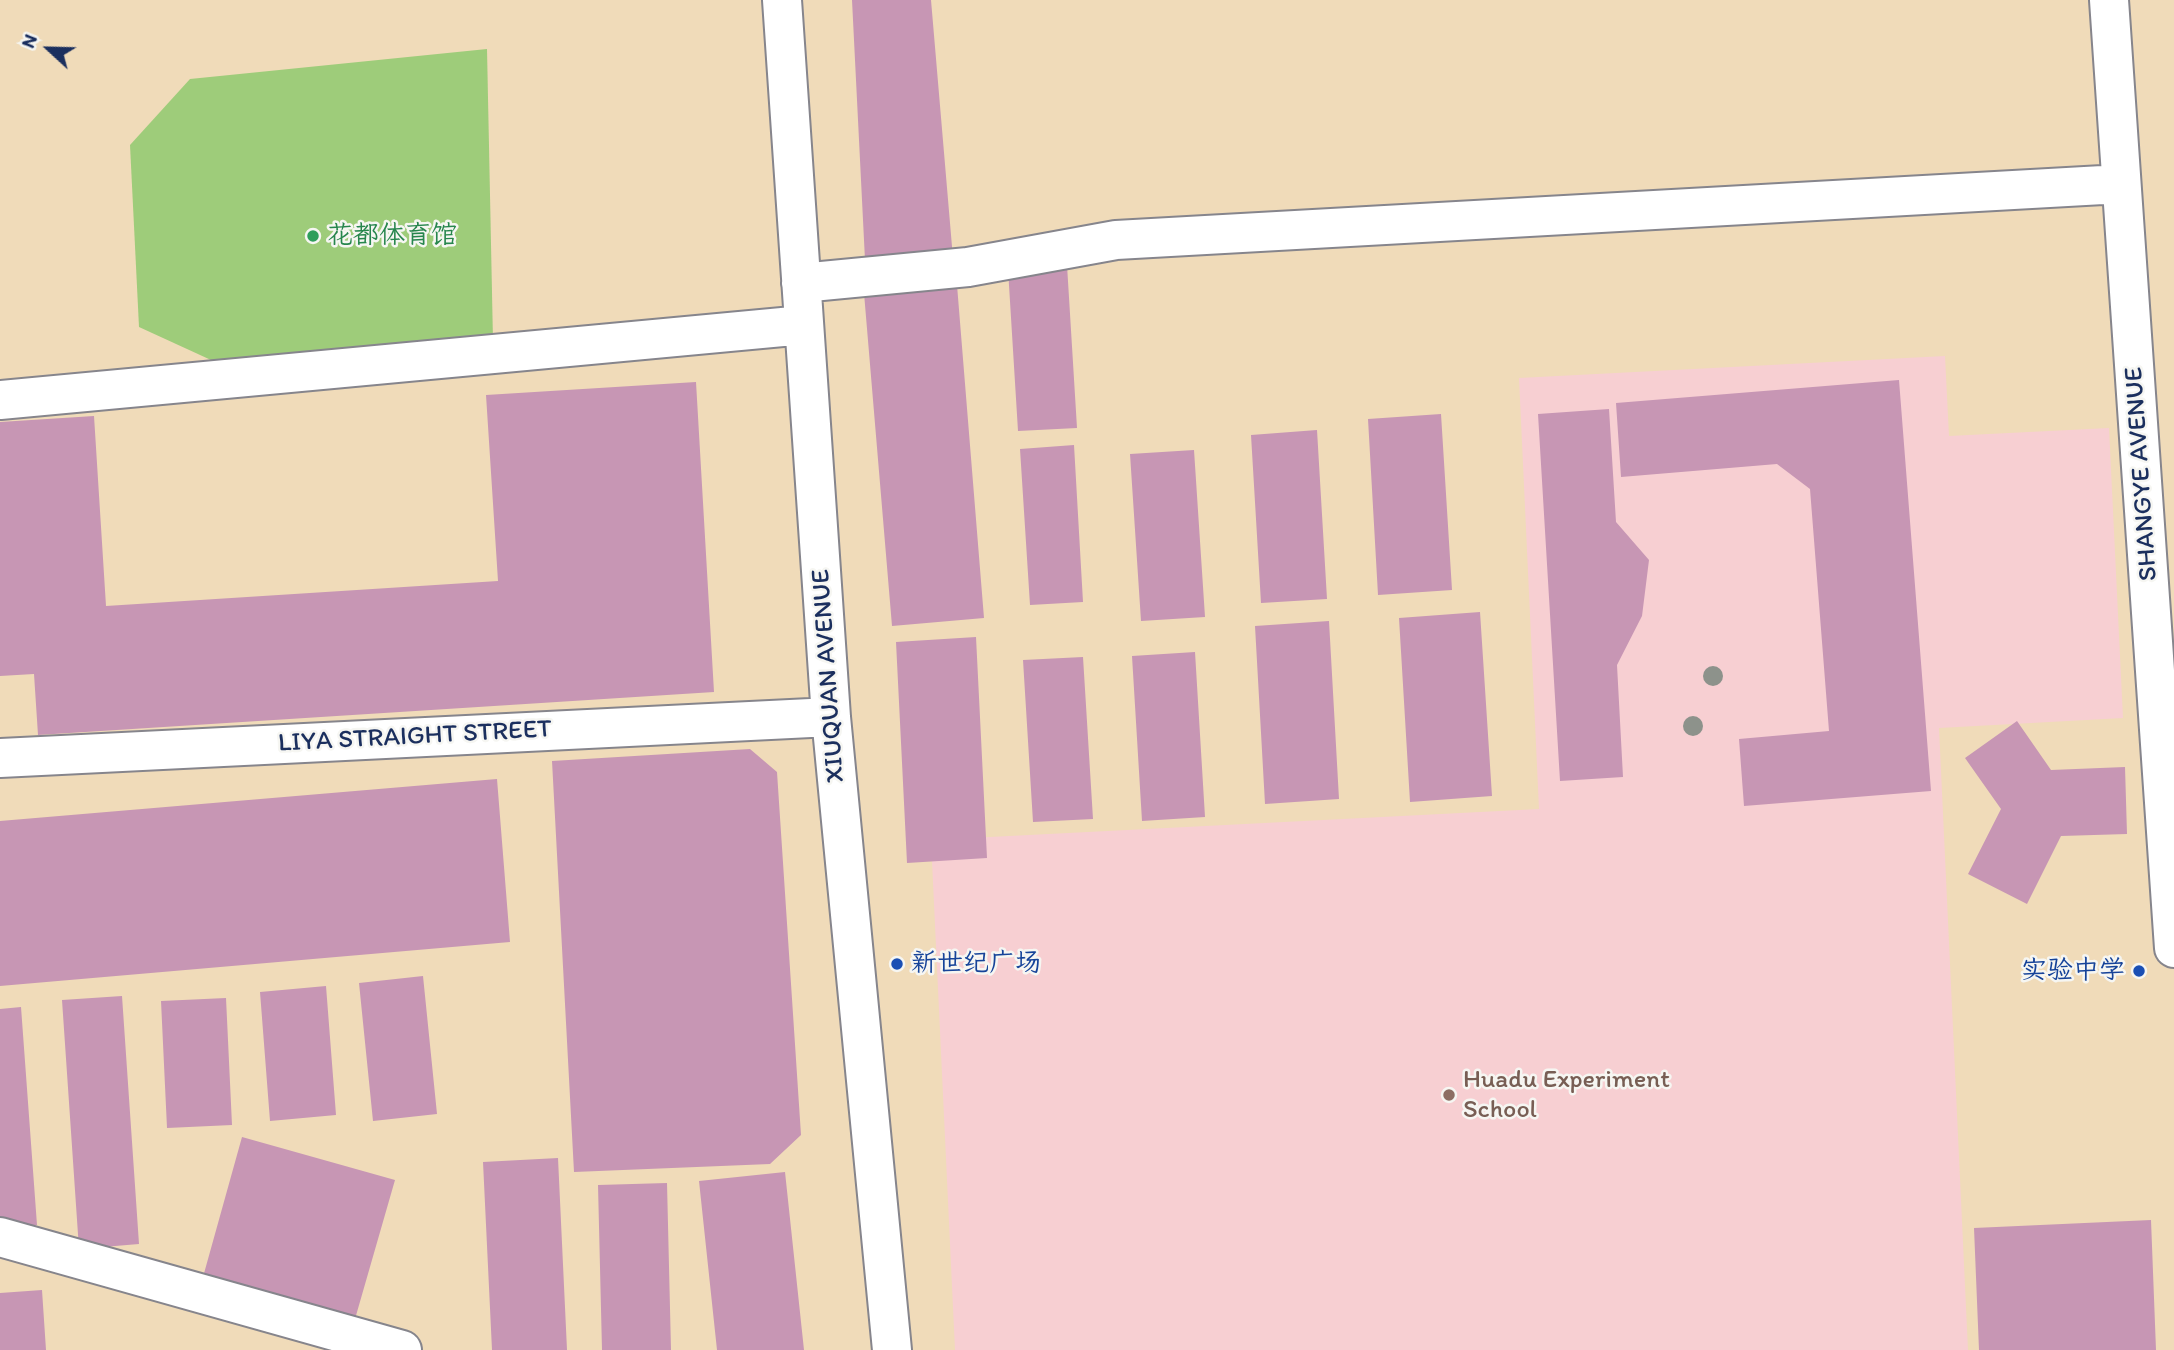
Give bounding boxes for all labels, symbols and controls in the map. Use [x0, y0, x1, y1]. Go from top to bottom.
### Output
north arrow [14, 14, 84, 84]
text: N [16, 31, 42, 51]
place label: 花都体育馆 [327, 220, 457, 252]
marker: 花都体育馆 [305, 228, 321, 244]
street label: SHANGYE AVENUE [2119, 366, 2165, 582]
street label: XIUQUAN AVENUE [806, 568, 852, 784]
street label: LIYA STRAIGHT STREET [277, 714, 553, 760]
place label: 新世纪广场 [911, 948, 1041, 980]
place label: 实验中学 [2021, 955, 2125, 987]
marker: 新世纪广场 [889, 956, 905, 972]
marker: 实验中学 [2131, 963, 2147, 979]
place label: Huadu Experiment School [1463, 1064, 1670, 1126]
marker: Huadu Experiment School [1441, 1087, 1457, 1103]

